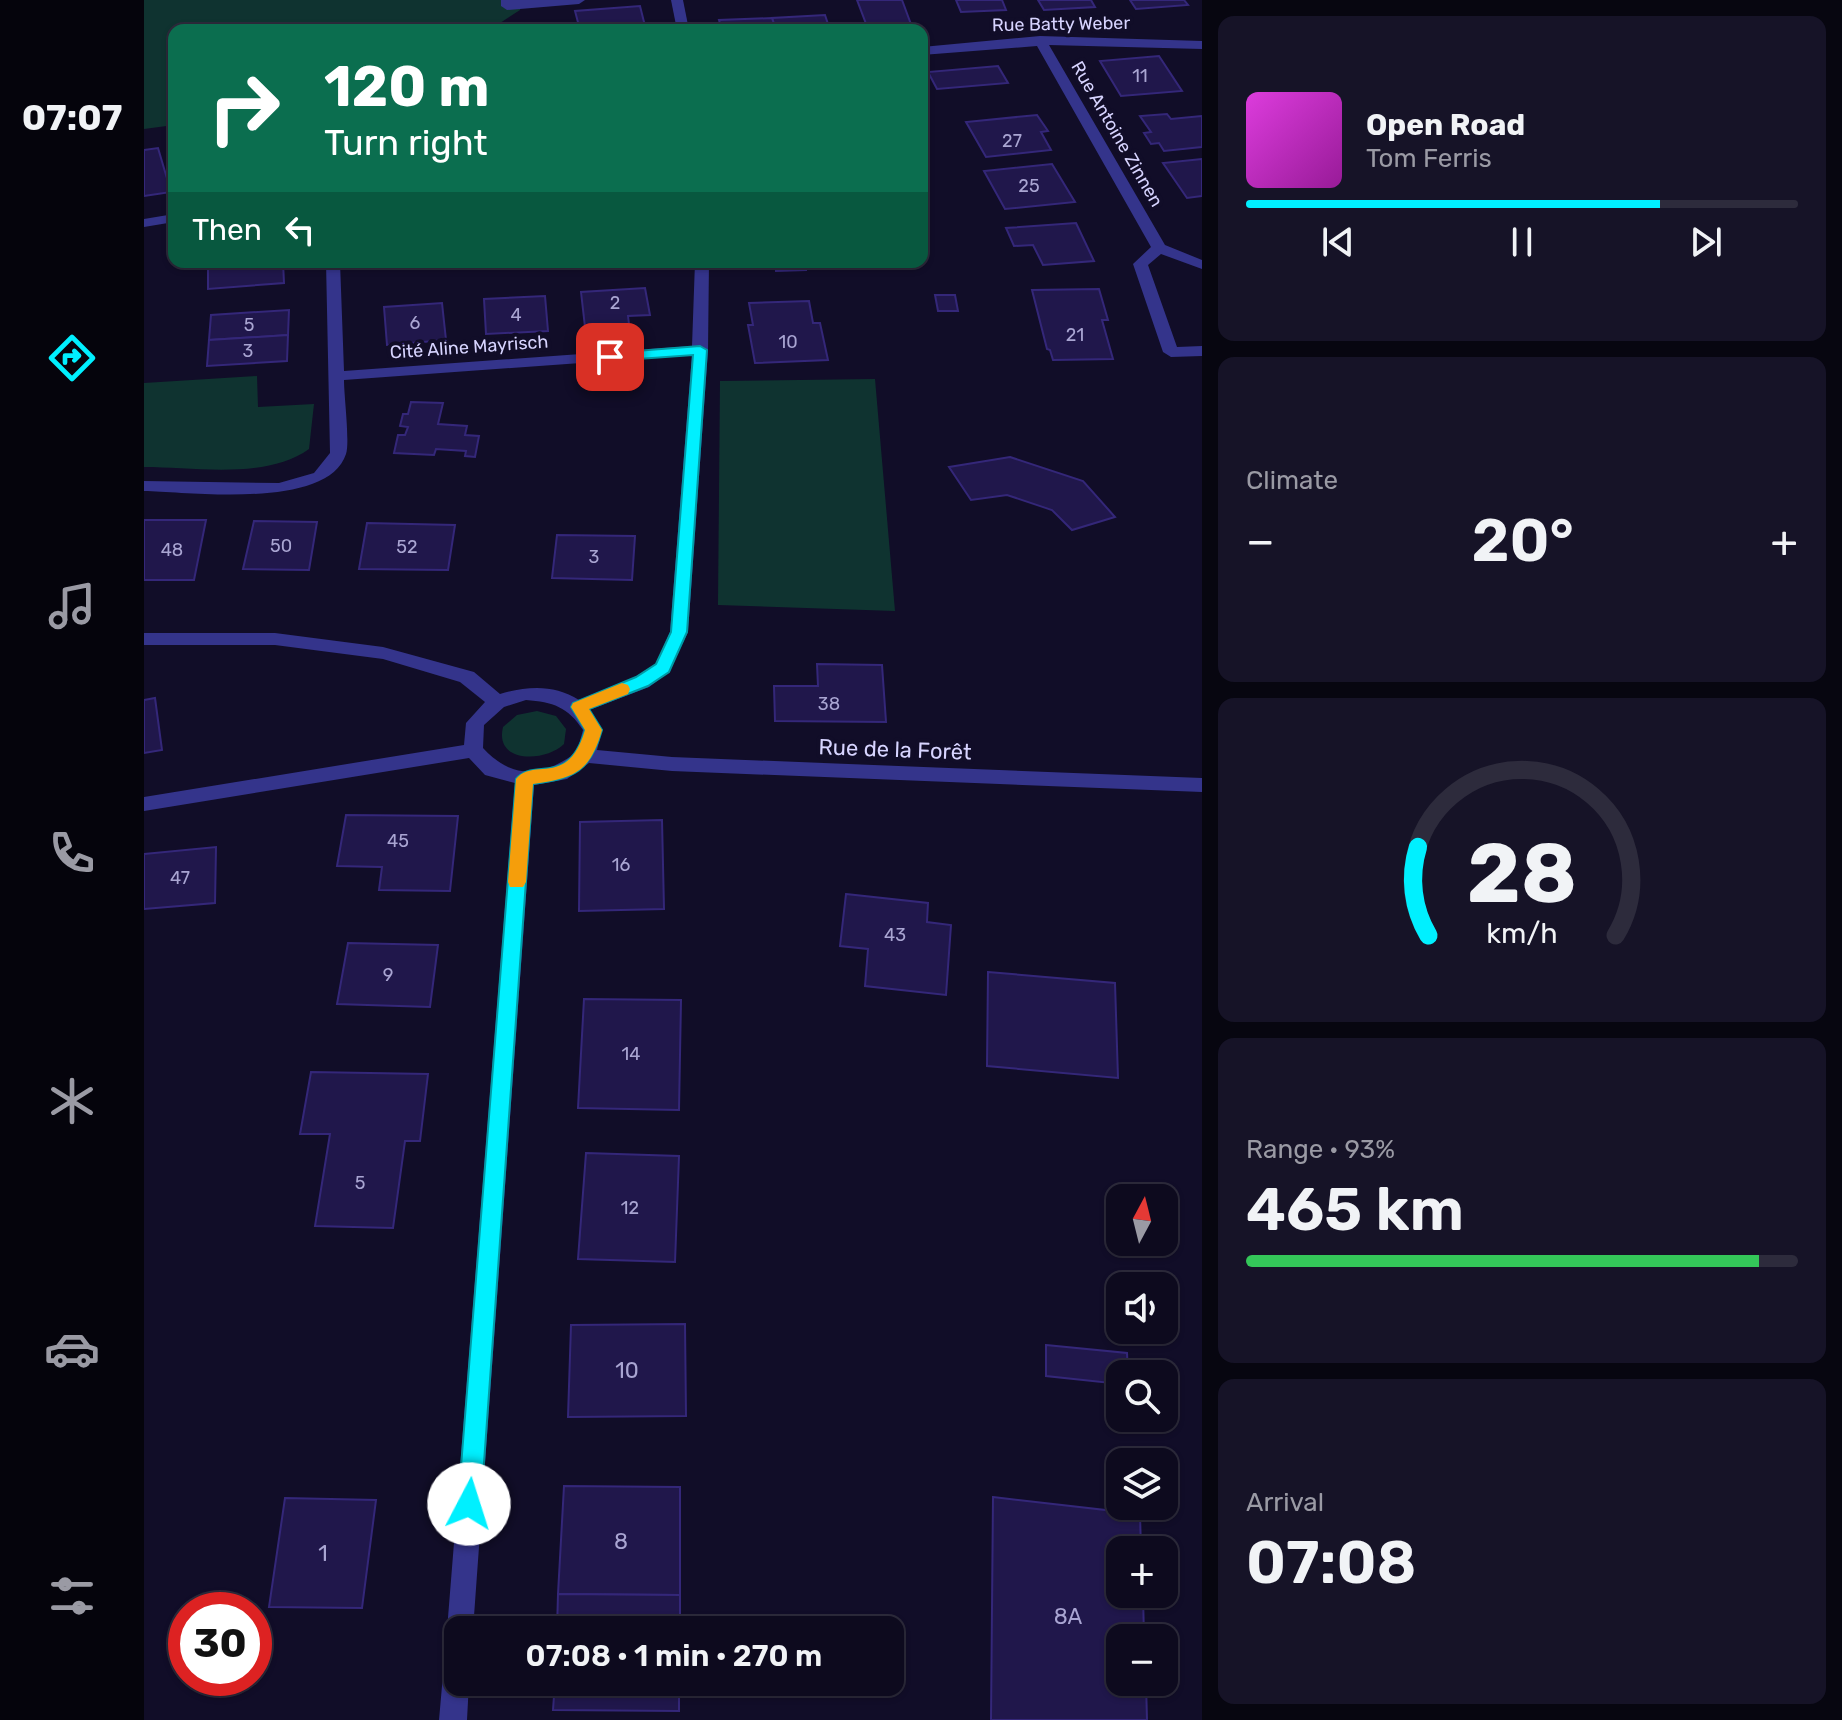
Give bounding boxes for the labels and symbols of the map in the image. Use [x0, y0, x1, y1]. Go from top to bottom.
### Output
street label: Rue Batty Weber [992, 12, 1131, 36]
street label: Rue Antoine Zinnen [1066, 57, 1168, 211]
house number: 11 [1132, 65, 1148, 87]
house number: 27 [1002, 130, 1022, 152]
house number: 25 [1018, 175, 1040, 197]
house number: 2 [610, 292, 620, 314]
house number: 4 [510, 304, 522, 326]
house number: 6 [410, 312, 421, 334]
house number: 5 [244, 314, 254, 336]
pin [576, 323, 644, 391]
house number: 21 [1066, 324, 1084, 346]
street label: Cité Aline Mayrisch [389, 330, 549, 364]
house number: 10 [778, 331, 798, 353]
house number: 3 [243, 340, 253, 362]
house number: 50 [270, 535, 292, 557]
house number: 52 [396, 536, 418, 558]
house number: 48 [161, 539, 183, 561]
house number: 3 [589, 546, 599, 568]
house number: 38 [818, 693, 840, 715]
street label: Rue de la Forêt [818, 733, 972, 766]
house number: 45 [387, 830, 409, 852]
house number: 16 [612, 854, 630, 876]
house number: 47 [170, 867, 190, 889]
house number: 43 [884, 924, 906, 946]
house number: 9 [383, 964, 393, 986]
house number: 14 [622, 1043, 640, 1065]
house number: 5 [355, 1172, 365, 1194]
north arrow [1106, 1184, 1178, 1256]
house number: 12 [621, 1197, 639, 1219]
house number: 10 [615, 1357, 639, 1384]
position arrow [427, 1462, 511, 1546]
house number: 8 [614, 1528, 628, 1555]
house number: 1 [318, 1540, 328, 1567]
speed limit sign: 30 [168, 1592, 272, 1696]
house number: 8A [1054, 1603, 1083, 1630]

